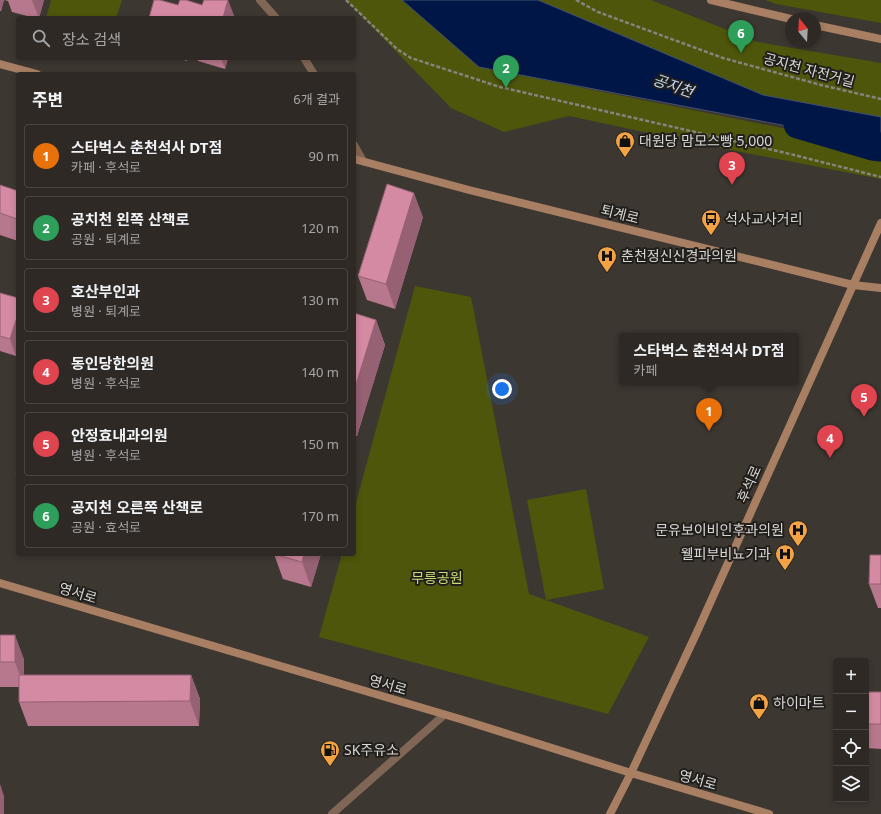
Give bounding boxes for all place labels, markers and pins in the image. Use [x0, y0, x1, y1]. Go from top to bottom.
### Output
pin: 6 [728, 20, 754, 53]
pin: 2 [493, 55, 519, 88]
shop icon: 대원당 맘모스빵 5,000 [614, 130, 636, 158]
place label: 대원당 맘모스빵 5,000 [639, 131, 772, 150]
pin: 3 [719, 152, 745, 185]
bus stop icon: 석사교사거리 [700, 208, 722, 236]
place label: 석사교사거리 [725, 209, 802, 228]
hospital icon: 춘천정신신경과의원 [596, 245, 618, 273]
place label: 춘천정신신경과의원 [621, 246, 737, 265]
pin: 5 [851, 384, 877, 417]
pin: 1 [696, 398, 722, 431]
pin: 4 [817, 425, 843, 458]
hospital icon: 문유보이비인후과의원 [787, 519, 809, 547]
place label: 문유보이비인후과의원 [655, 520, 784, 539]
hospital icon: 웰피부비뇨기과 [774, 543, 796, 571]
place label: 웰피부비뇨기과 [681, 544, 771, 563]
shop icon: 하이마트 [748, 692, 770, 720]
place label: 하이마트 [773, 693, 825, 712]
fuel station icon: SK주유소 [319, 739, 341, 767]
place label: SK주유소 [344, 740, 399, 759]

